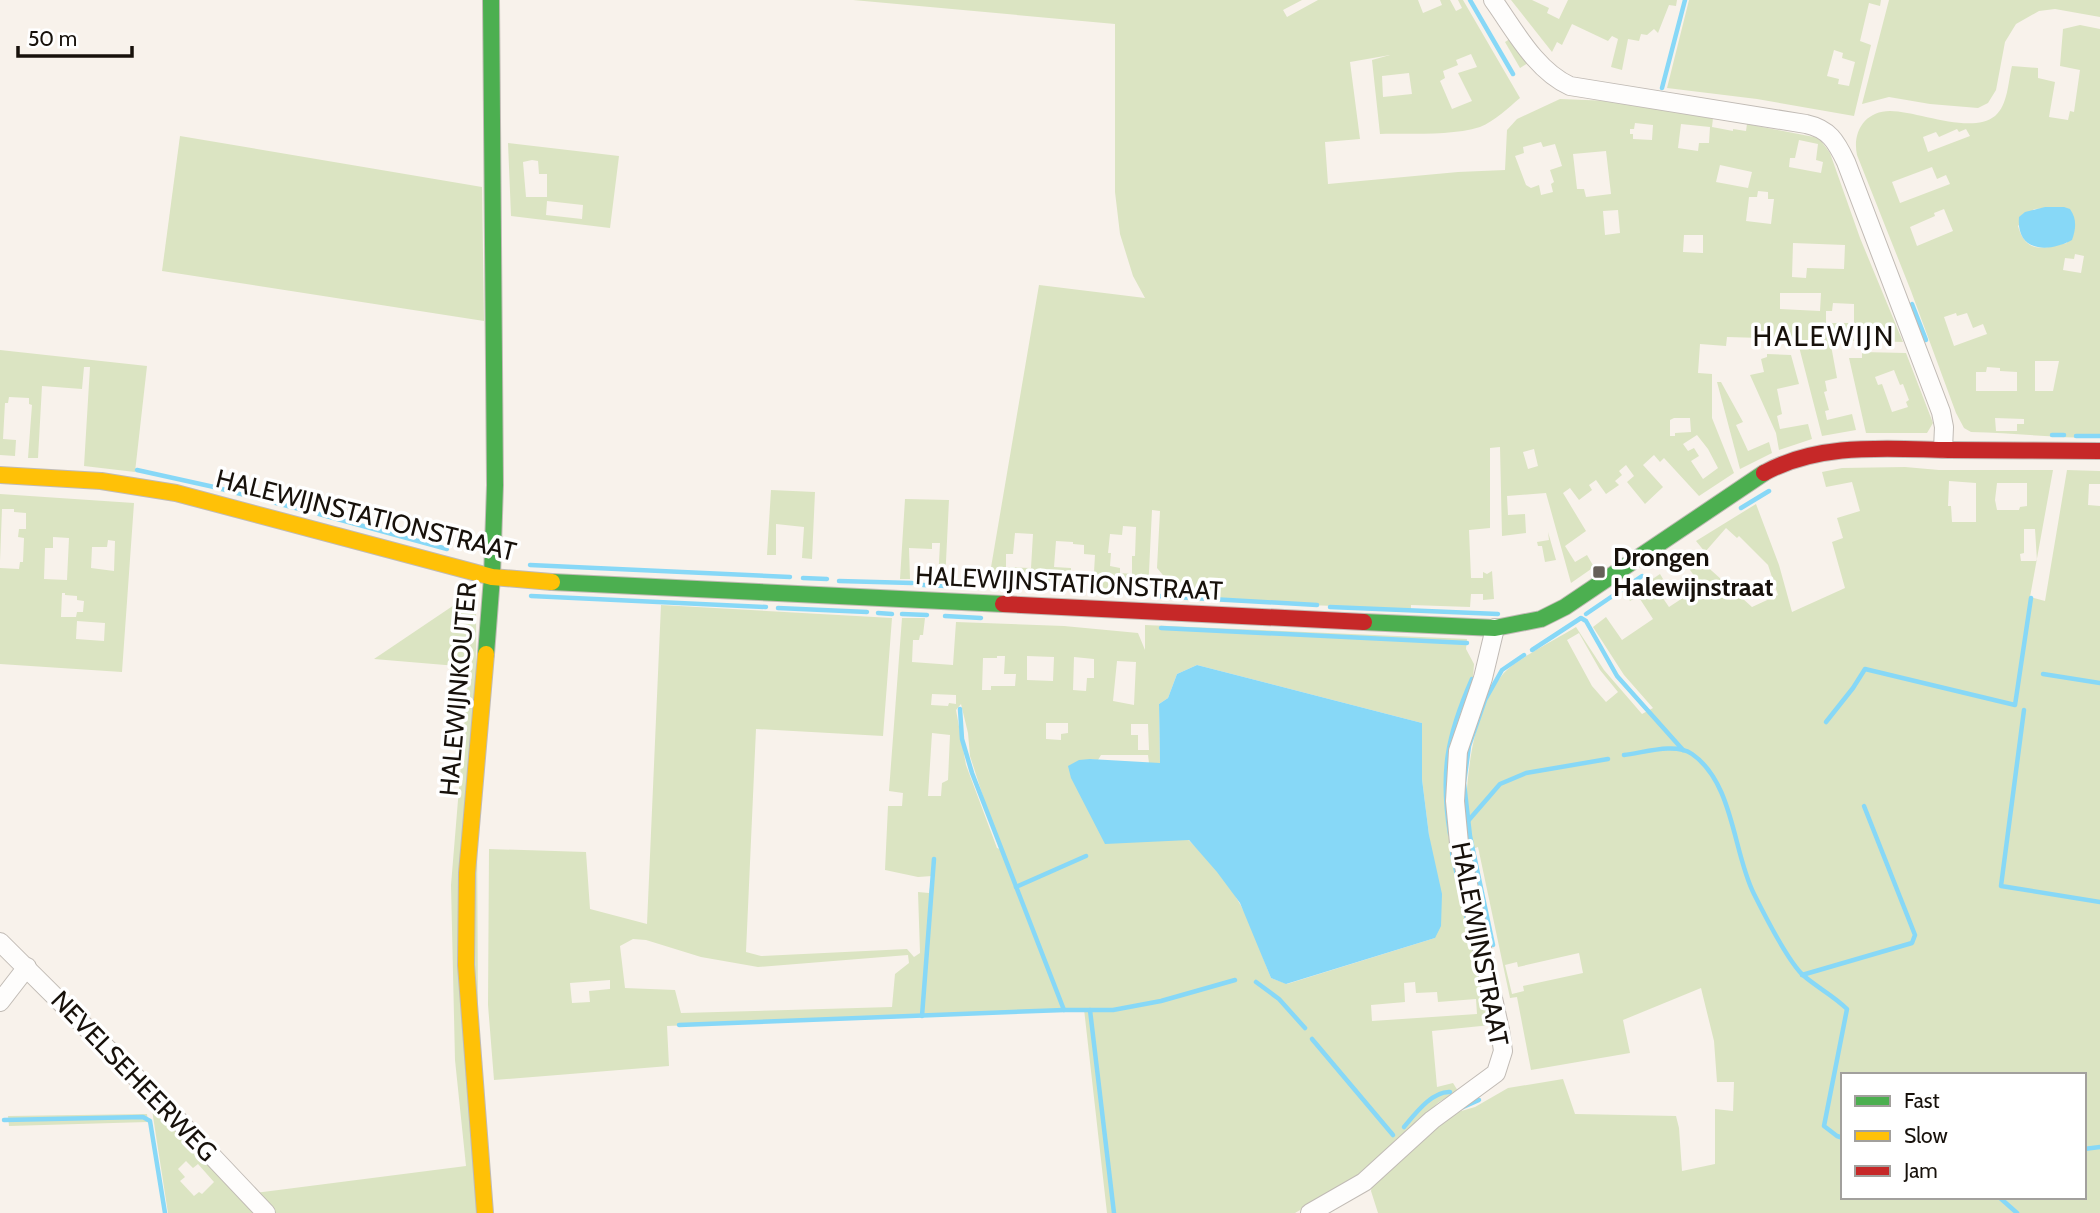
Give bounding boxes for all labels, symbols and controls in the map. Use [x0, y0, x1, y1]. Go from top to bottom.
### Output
scale bar [18, 14, 131, 58]
text: 50 m [28, 26, 77, 51]
district label: HALEWIJN [1752, 319, 1896, 353]
street label: HALEWIJNSTATIONSTRAAT [213, 462, 520, 568]
place label: Drongen Halewijnstraat [1613, 541, 1774, 603]
street label: HALEWIJNSTATIONSTRAAT [914, 559, 1224, 607]
marker: Drongen Halewijnstraat [1591, 564, 1607, 580]
street label: HALEWIJNKOUTER [433, 580, 483, 797]
street label: HALEWIJNSTRAAT [1445, 839, 1515, 1049]
street label: NEVELSEHEERWEG [44, 984, 224, 1168]
legend [1841, 1073, 2086, 1199]
text: Fast [1904, 1088, 1940, 1113]
text: Slow [1904, 1123, 1948, 1148]
text: Jam [1903, 1158, 1938, 1183]

